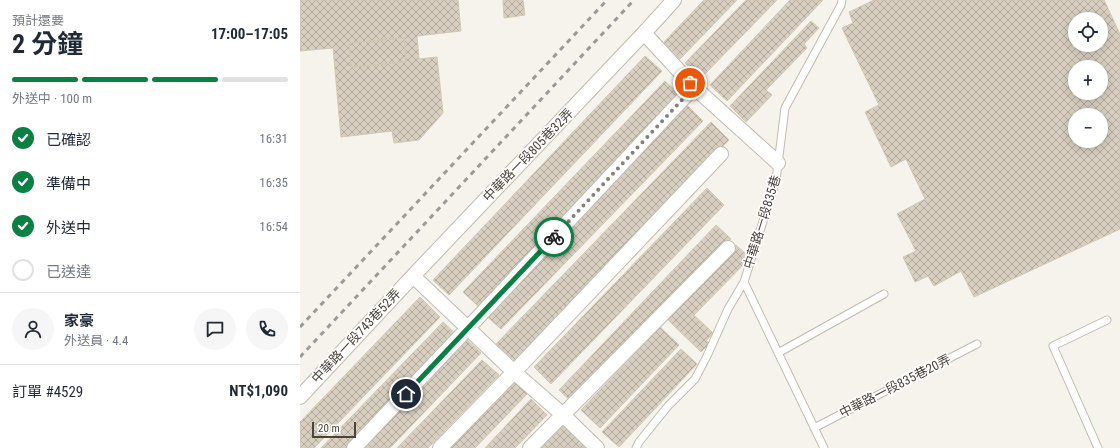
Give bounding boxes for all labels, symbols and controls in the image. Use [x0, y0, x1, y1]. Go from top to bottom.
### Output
map controls [1068, 12, 1108, 148]
button: locate [1068, 12, 1108, 52]
text: 預計還要 [12, 13, 64, 28]
text: 17:00–17:05 [211, 25, 288, 43]
text: 2 分鐘 [12, 29, 83, 59]
button: + [1068, 60, 1108, 100]
pin [673, 66, 707, 100]
icon: bag [679, 72, 701, 94]
text: 外送中 · 100 m [12, 91, 92, 106]
street label: 中華路一段805巷32弄 [480, 106, 576, 204]
button: − [1068, 108, 1108, 148]
icon: check [12, 127, 34, 149]
text: 已確認 [46, 131, 91, 149]
text: 16:31 [259, 131, 288, 146]
icon: check [12, 171, 34, 193]
street label: 中華路一段835巷 [741, 173, 783, 271]
text: 準備中 [46, 175, 91, 193]
text: 16:35 [259, 175, 288, 190]
icon: check [12, 215, 34, 237]
courier [534, 217, 574, 257]
text: 外送中 [46, 219, 91, 237]
text: 16:54 [259, 219, 288, 234]
icon: bike [543, 226, 565, 248]
text: 已送達 [46, 263, 91, 281]
street label: 中華路一段743巷52弄 [309, 286, 403, 386]
button: person [12, 308, 54, 350]
button: chat [194, 308, 236, 350]
button: phone [246, 308, 288, 350]
text: 家豪 [64, 312, 94, 330]
text: 外送員 · 4.4 [64, 333, 128, 348]
street label: 中華路一段835巷20弄 [837, 351, 953, 421]
pin [389, 377, 423, 411]
text: NT$1,090 [229, 382, 288, 400]
text: 訂單 #4529 [12, 383, 83, 401]
icon: home [395, 383, 417, 405]
scale bar [312, 420, 356, 439]
text: 20 m [318, 422, 340, 435]

